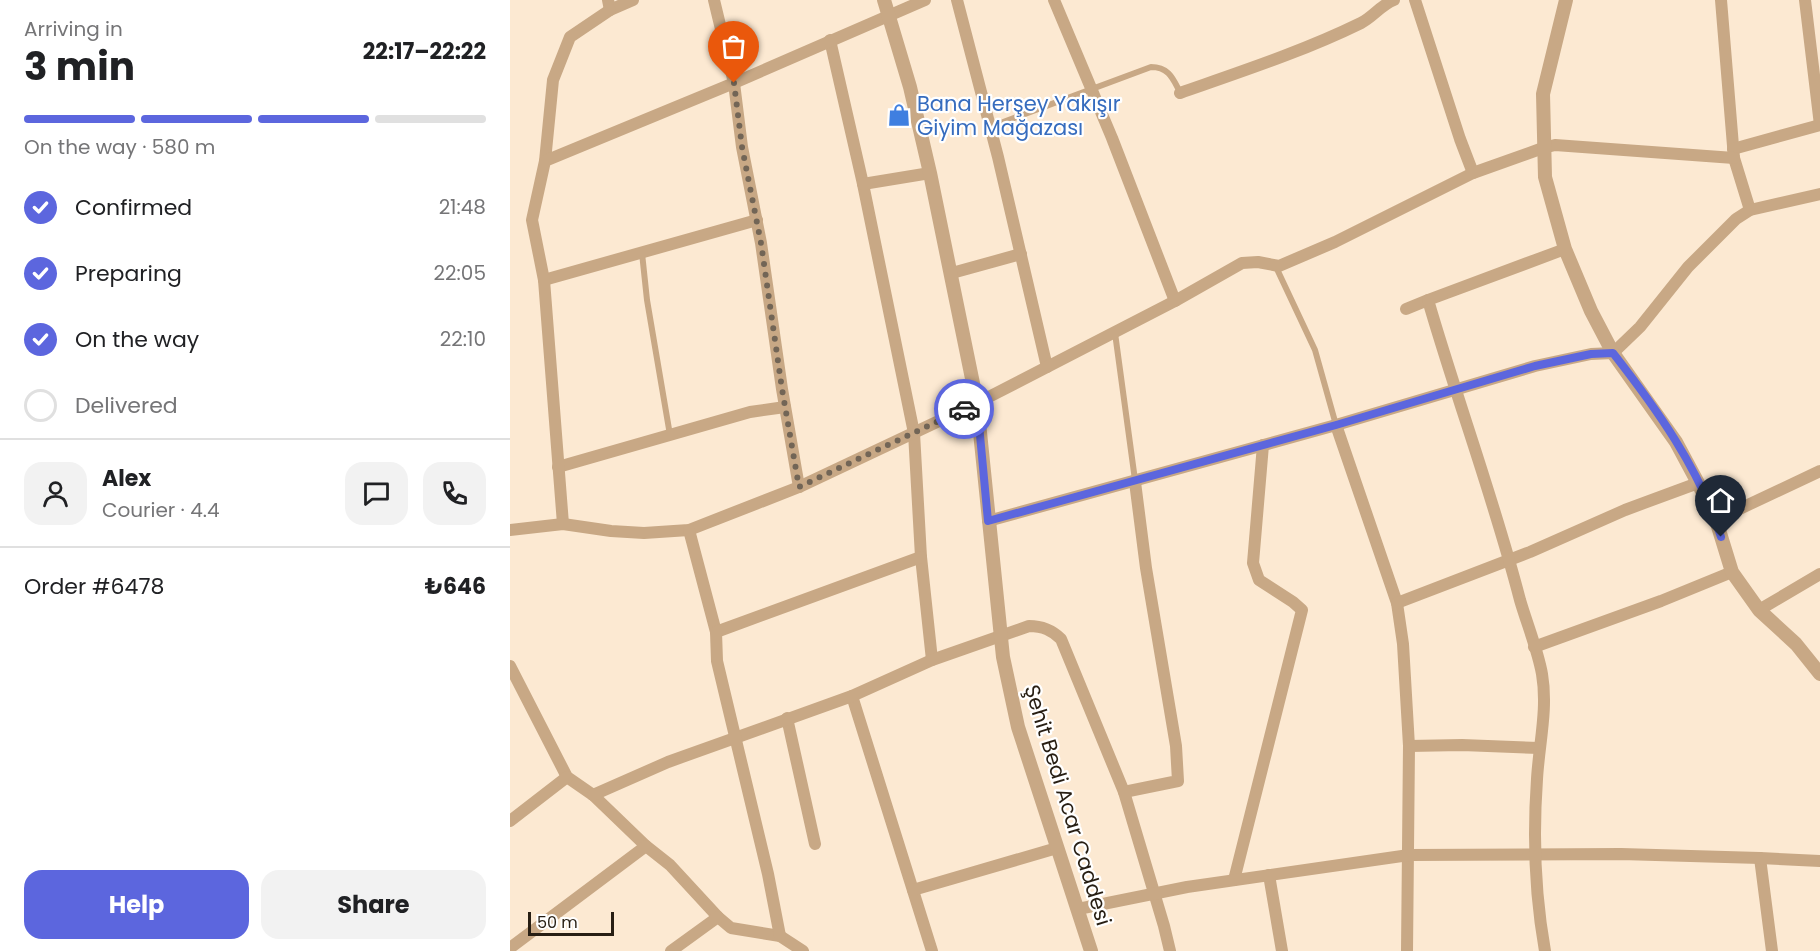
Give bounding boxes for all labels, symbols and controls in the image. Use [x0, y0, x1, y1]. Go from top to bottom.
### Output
text: Arriving in [24, 15, 123, 43]
pin [708, 21, 759, 83]
icon: bag [717, 30, 750, 63]
text: 22:17–22:22 [363, 36, 486, 67]
text: 3 min [24, 39, 135, 94]
place label: Bana Herşey Yakışır Giyim Mağazası [917, 89, 1121, 142]
shop icon: Bana Herşey Yakışır Giyim Mağazası [886, 102, 912, 128]
text: On the way · 580 m [24, 133, 215, 161]
icon: check [24, 191, 57, 224]
text: Confirmed [75, 192, 192, 223]
text: 21:48 [439, 193, 486, 221]
icon: check [24, 257, 57, 290]
text: Preparing [75, 258, 182, 289]
text: 22:05 [434, 259, 486, 287]
icon: check [24, 323, 57, 356]
text: On the way [75, 324, 199, 355]
text: 22:10 [440, 325, 486, 353]
courier [934, 379, 994, 439]
text: Delivered [75, 390, 178, 421]
icon: car [948, 393, 981, 426]
button: person [24, 462, 87, 525]
button: chat [345, 462, 408, 525]
button: phone [423, 462, 486, 525]
text: Alex [102, 463, 151, 494]
pin [1695, 475, 1746, 537]
icon: home [1704, 484, 1737, 517]
text: Courier · 4.4 [102, 496, 220, 524]
text: Order #6478 [24, 571, 164, 602]
text: ₺646 [425, 571, 486, 602]
street label: Şehit Bedi Acar Caddesi [1018, 681, 1118, 929]
button: Help [24, 870, 249, 939]
button: Share [261, 870, 486, 939]
scale bar [528, 909, 614, 936]
text: 50 m [537, 911, 578, 934]

